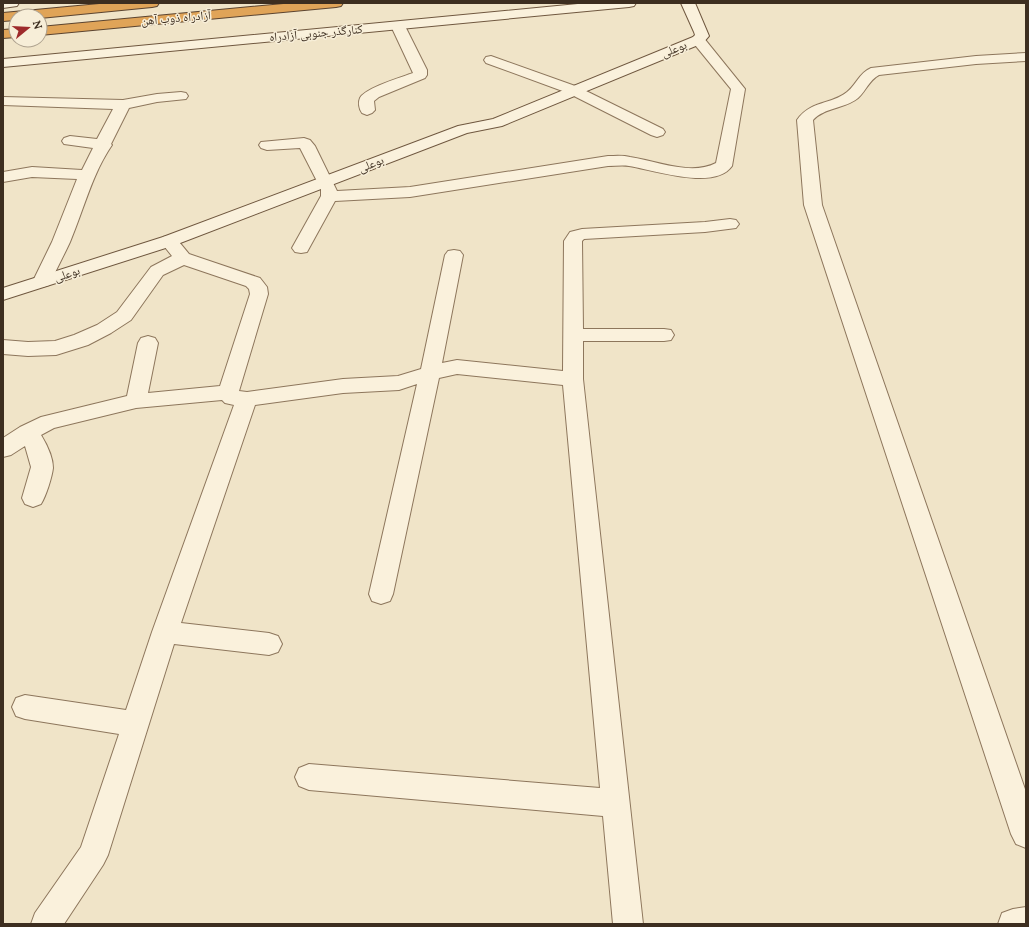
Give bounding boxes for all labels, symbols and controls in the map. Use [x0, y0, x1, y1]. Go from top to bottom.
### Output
street label: آزادراه ذوب آهن [141, 7, 212, 28]
north arrow [8, 8, 48, 48]
text: N [30, 19, 46, 32]
street label: کنارگذر جنوبی آزادراه [269, 21, 363, 44]
street label: بوعلی [659, 37, 689, 61]
street label: بوعلی [356, 152, 386, 176]
street label: بوعلی [52, 262, 82, 285]

